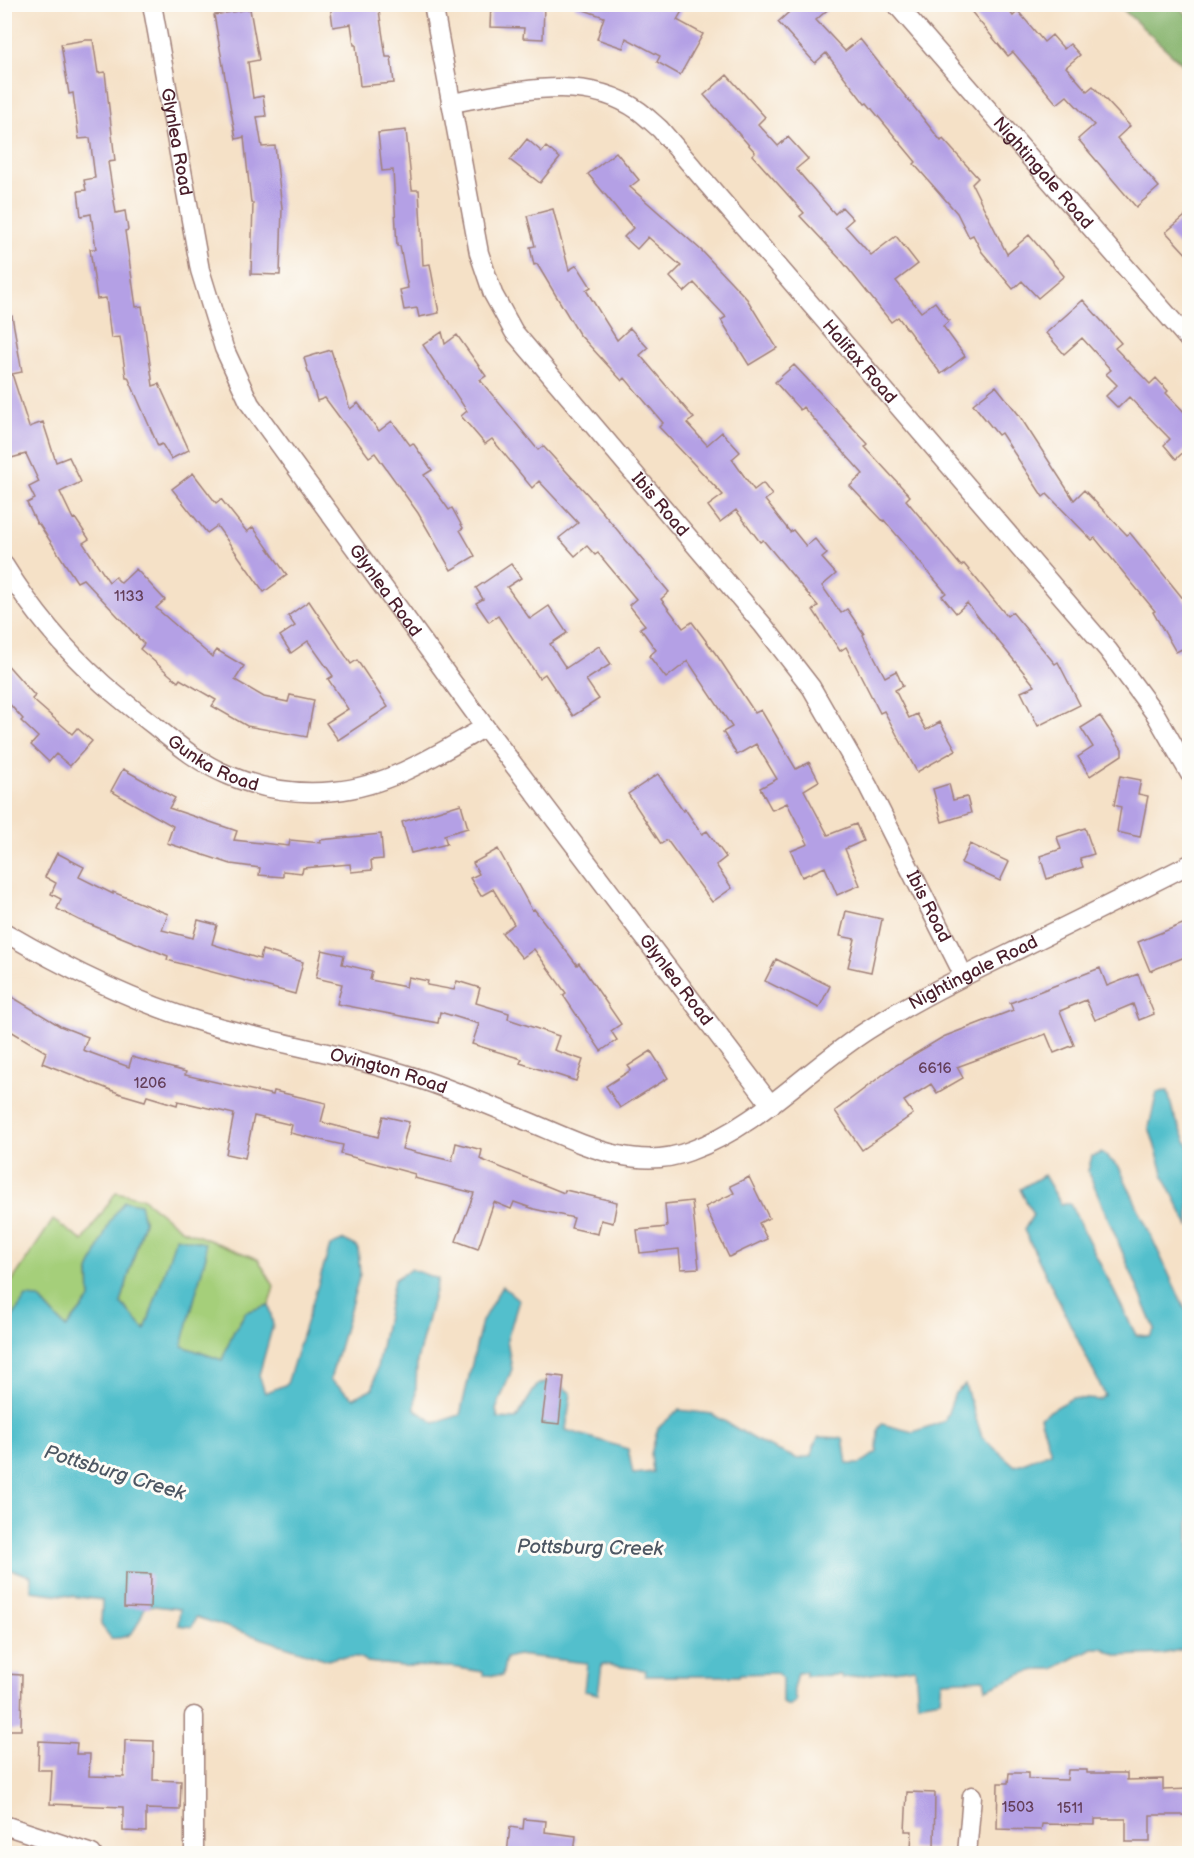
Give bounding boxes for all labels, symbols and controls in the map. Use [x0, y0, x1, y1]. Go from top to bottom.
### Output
street label: Glynlea Road [156, 86, 196, 197]
street label: Nightingale Road [988, 113, 1097, 233]
street label: Halifax Road [818, 316, 901, 408]
street label: Ibis Road [627, 468, 693, 541]
street label: Glynlea Road [345, 540, 426, 641]
house number: 1133 [114, 587, 144, 606]
street label: Gunka Road [163, 730, 261, 796]
street label: Ibis Road [902, 867, 955, 946]
street label: Glynlea Road [635, 930, 717, 1030]
street label: Nightingale Road [905, 931, 1041, 1014]
street label: Ovington Road [328, 1044, 450, 1099]
house number: 6616 [918, 1059, 952, 1078]
house number: 1206 [134, 1074, 166, 1093]
water label: Pottsburg Creek [41, 1440, 189, 1506]
water label: Pottsburg Creek [517, 1535, 665, 1561]
house number: 1503 [1002, 1798, 1034, 1817]
house number: 1511 [1057, 1799, 1083, 1818]

